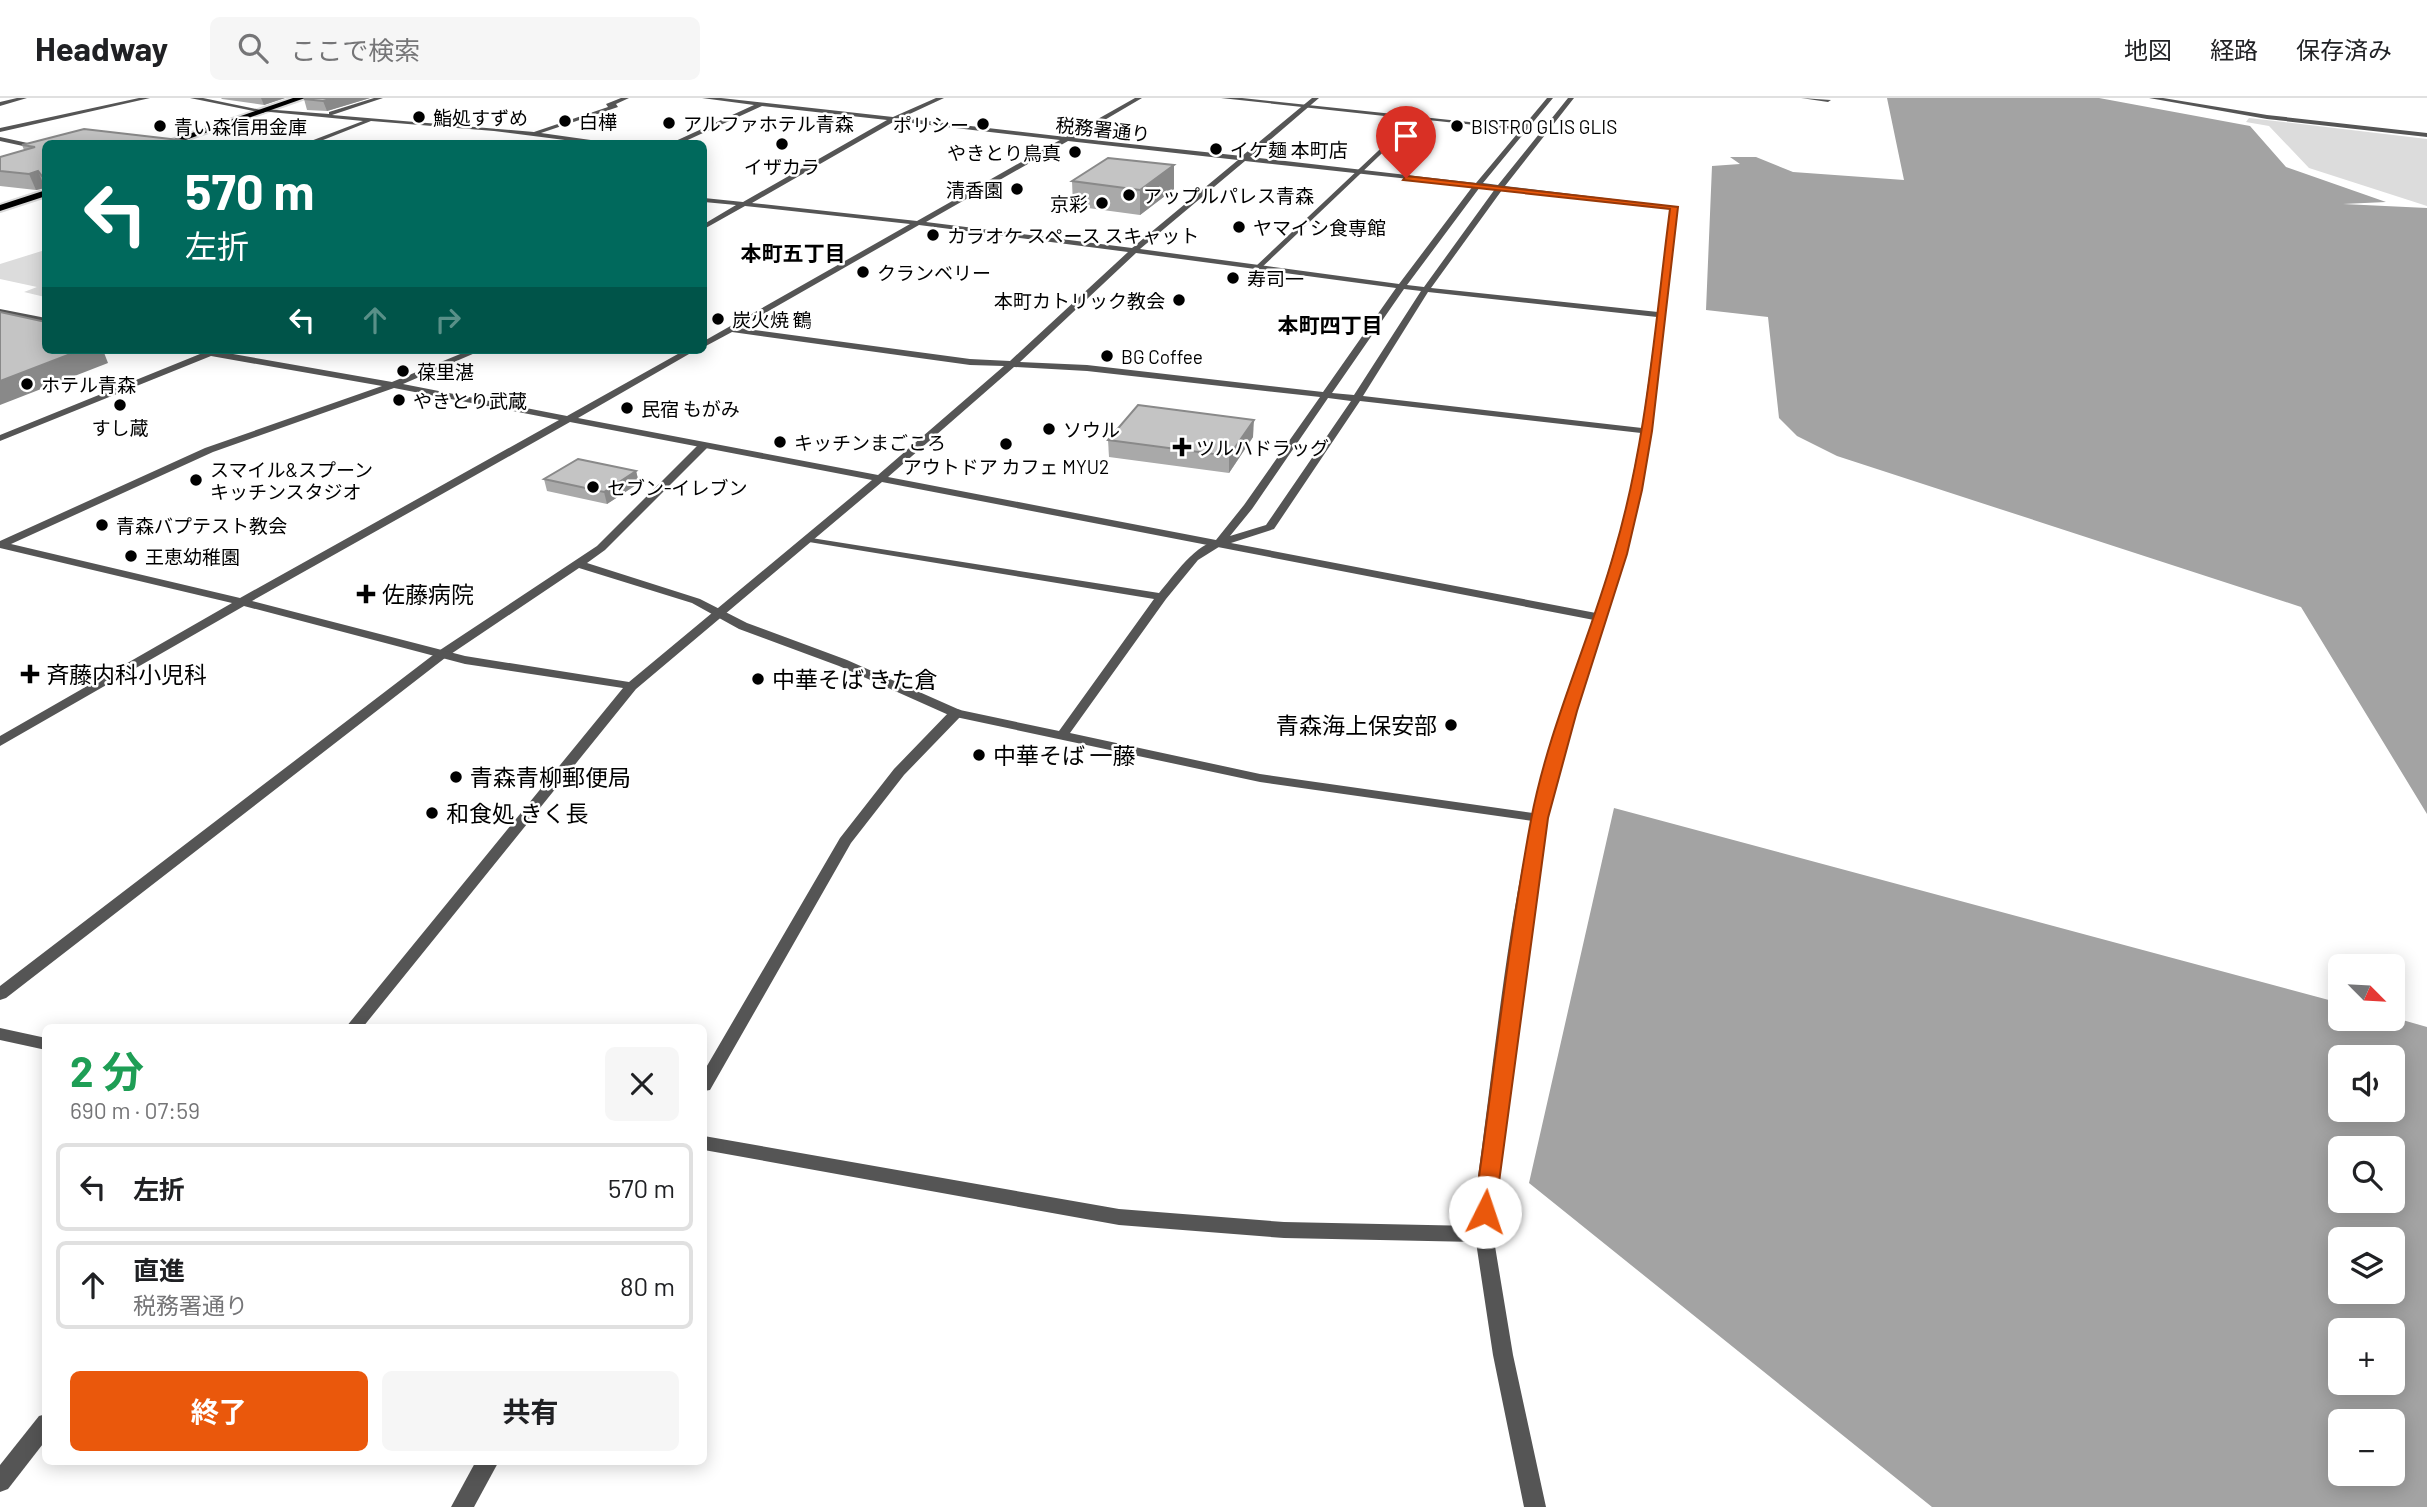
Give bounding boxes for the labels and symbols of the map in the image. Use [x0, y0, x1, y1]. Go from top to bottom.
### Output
place label: 鮨処すずめ [433, 106, 528, 129]
pin [1376, 106, 1436, 178]
marker: 鮨処すずめ [411, 109, 427, 125]
place label: 白樺 [579, 110, 617, 133]
place label: アルファホテル青森 [683, 112, 854, 135]
marker: 白樺 [557, 113, 573, 129]
place label: ポリシー [893, 113, 969, 136]
street label: 税務署通り [1055, 113, 1151, 145]
place label: 青い森信用金庫 [174, 115, 307, 138]
marker: アルファホテル青森 [661, 115, 677, 131]
place label: BISTRO GLIS GLIS [1471, 115, 1617, 138]
marker: ポリシー [975, 116, 991, 132]
marker: 青い森信用金庫 [152, 118, 168, 134]
marker: BISTRO GLIS GLIS [1449, 118, 1465, 134]
marker: イザカラ [774, 136, 790, 152]
place label: イケ麺 本町店 [1230, 138, 1348, 161]
place label: やきとり鳥真 [947, 141, 1061, 164]
marker: イケ麺 本町店 [1208, 141, 1224, 157]
marker: やきとり鳥真 [1067, 144, 1083, 160]
place label: イザカラ [744, 155, 820, 178]
place label: 清香園 [946, 178, 1003, 201]
marker: 清香園 [1009, 181, 1025, 197]
place label: アップルパレス青森 [1143, 184, 1314, 207]
marker: アップルパレス青森 [1121, 187, 1137, 203]
place label: 京彩 [1050, 192, 1088, 215]
marker: 京彩 [1094, 195, 1110, 211]
place label: ヤマイシ食専館 [1253, 216, 1386, 239]
marker: ヤマイシ食専館 [1231, 219, 1247, 235]
place label: カラオケ スペース スキャット [947, 224, 1199, 247]
marker: カラオケ スペース スキャット [925, 227, 941, 243]
district label: 本町五丁目 [741, 240, 846, 265]
place label: クランベリー [877, 261, 991, 284]
marker: クランベリー [855, 264, 871, 280]
place label: 寿司一 [1247, 267, 1304, 290]
marker: 寿司一 [1225, 270, 1241, 286]
place label: 本町カトリック教会 [994, 289, 1165, 312]
marker: 本町カトリック教会 [1171, 292, 1187, 308]
place label: 炭火焼 鶴 [732, 308, 812, 331]
marker: 炭火焼 鶴 [710, 311, 726, 327]
district label: 本町四丁目 [1278, 312, 1383, 337]
place label: BG Coffee [1121, 345, 1203, 368]
marker: BG Coffee [1099, 348, 1115, 364]
place label: 葆里湛 [417, 360, 474, 383]
marker: 葆里湛 [395, 363, 411, 379]
place label: ホテル青森 [41, 373, 136, 396]
marker: ホテル青森 [19, 376, 35, 392]
place label: やきとり武蔵 [413, 389, 527, 412]
marker: やきとり武蔵 [391, 392, 407, 408]
marker: すし蔵 [112, 397, 128, 413]
place label: 民宿 もがみ [641, 397, 740, 420]
marker: 民宿 もがみ [619, 400, 635, 416]
place label: すし蔵 [91, 416, 149, 439]
place label: ソウル [1063, 418, 1120, 441]
marker: ソウル [1041, 421, 1057, 437]
place label: キッチンまごころ [794, 431, 946, 454]
marker: キッチンまごころ [772, 434, 788, 450]
marker: アウトドア カフェ MYU2 [998, 436, 1014, 452]
place label: ツルハドラッグ [1196, 436, 1329, 459]
marker: ツルハドラッグ [1174, 439, 1190, 455]
place label: アウトドア カフェ MYU2 [903, 455, 1109, 478]
place label: スマイル&スプーン キッチンスタジオ [210, 458, 373, 503]
marker: スマイル&スプーン キッチンスタジオ [188, 472, 204, 488]
place label: セブン-イレブン [607, 476, 748, 499]
marker: セブン-イレブン [585, 479, 601, 495]
place label: 青森バプテスト教会 [116, 514, 287, 537]
marker: 青森バプテスト教会 [94, 517, 110, 533]
place label: 王恵幼稚園 [145, 545, 240, 568]
marker: 王恵幼稚園 [123, 548, 139, 564]
place label: 佐藤病院 [382, 580, 474, 608]
marker: 佐藤病院 [356, 584, 376, 604]
place label: 斉藤内科小児科 [46, 660, 207, 688]
marker: 斉藤内科小児科 [20, 664, 40, 684]
place label: 中華そば きた倉 [772, 665, 938, 693]
marker: 中華そば きた倉 [750, 671, 766, 687]
place label: 青森海上保安部 [1276, 711, 1437, 739]
marker: 青森海上保安部 [1443, 717, 1459, 733]
place label: 中華そば 一藤 [993, 741, 1136, 769]
marker: 中華そば 一藤 [971, 747, 987, 763]
place label: 青森青柳郵便局 [470, 763, 631, 791]
marker: 青森青柳郵便局 [448, 769, 464, 785]
place label: 和食処 きく長 [446, 799, 589, 827]
marker: 和食処 きく長 [424, 805, 440, 821]
north arrow [2328, 954, 2404, 1031]
position arrow [1448, 1175, 1522, 1249]

